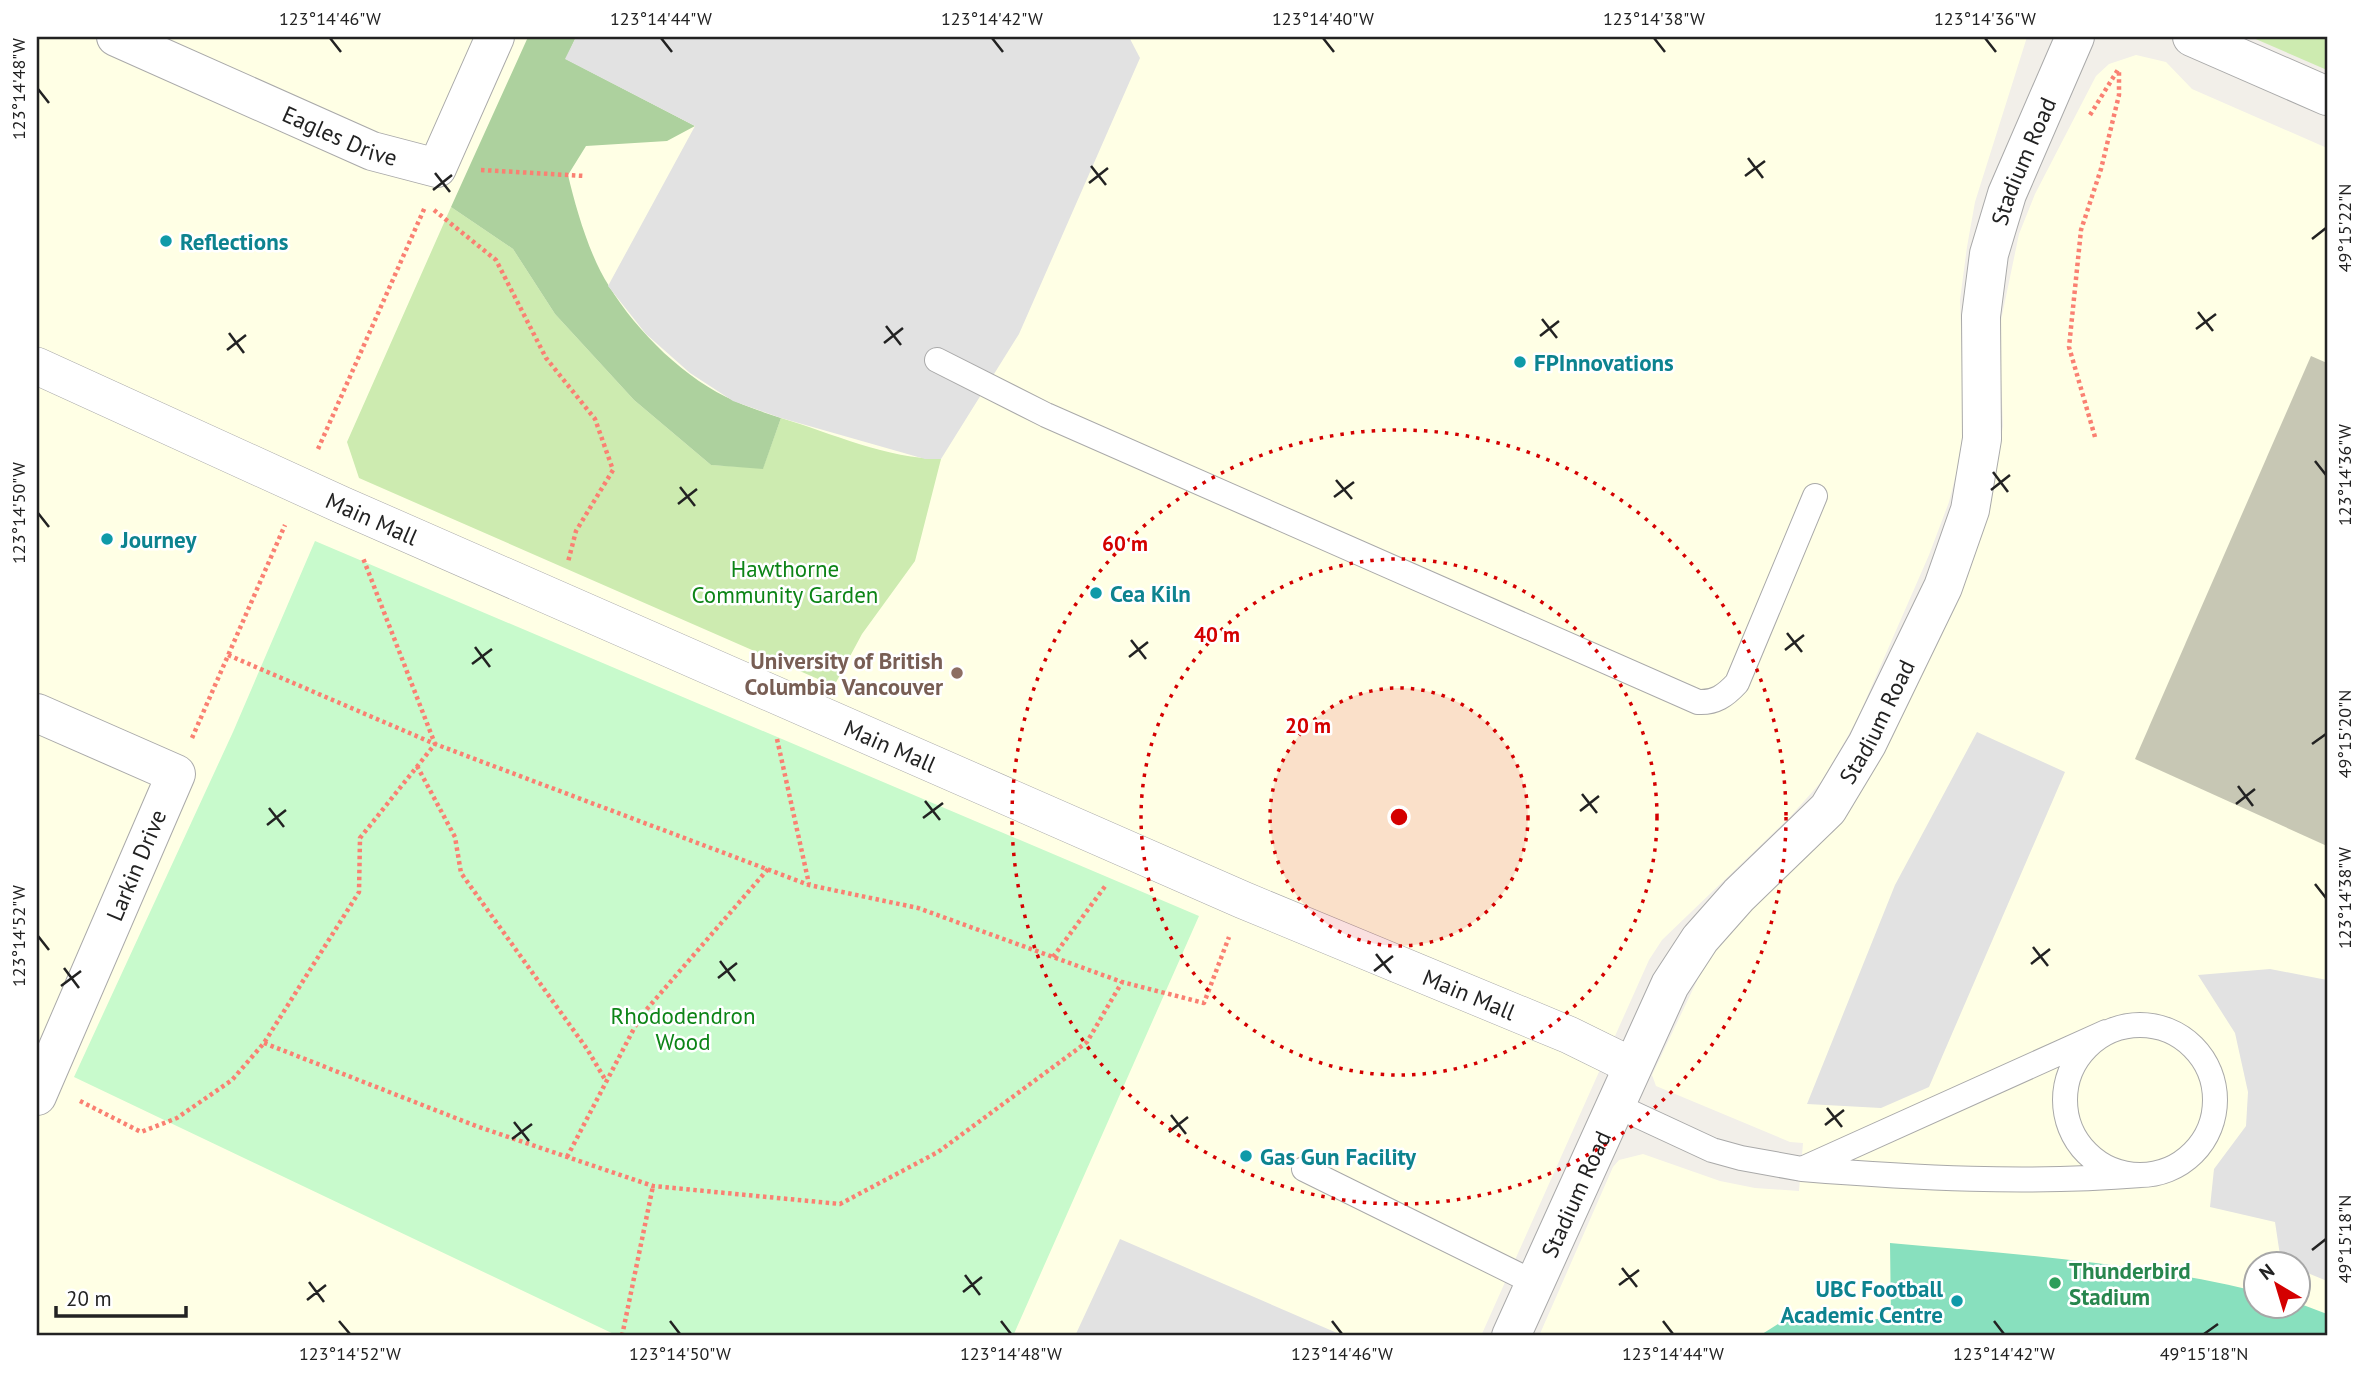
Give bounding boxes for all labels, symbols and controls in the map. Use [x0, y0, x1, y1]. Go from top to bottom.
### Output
text: 123°14'46"W [279, 7, 381, 30]
text: 123°14'44"W [610, 7, 712, 30]
text: 123°14'42"W [941, 7, 1043, 30]
text: 123°14'40"W [1272, 7, 1374, 30]
text: 123°14'38"W [1603, 7, 1705, 30]
text: 123°14'36"W [1934, 7, 2036, 30]
text: 123°14'48"W [7, 38, 30, 140]
street label: Stadium Road [1984, 93, 2062, 229]
street label: Eagles Drive [278, 99, 401, 172]
text: 49°15'22"N [2333, 184, 2356, 272]
place label: Reflections [180, 227, 289, 256]
marker: Reflections [158, 233, 174, 249]
place label: FPInnovations [1534, 348, 1674, 377]
marker: FPInnovations [1512, 354, 1528, 370]
text: 123°14'36"W [2333, 424, 2356, 526]
text: 123°14'50"W [7, 462, 30, 564]
street label: Main Mall [321, 485, 423, 551]
place label: Journey [120, 525, 197, 554]
text: 60 m [1102, 530, 1148, 557]
marker: Journey [99, 531, 115, 547]
park label: Hawthorne Community Garden [692, 554, 878, 609]
place label: Cea Kiln [1110, 579, 1191, 608]
marker: Cea Kiln [1088, 585, 1104, 601]
text: 40 m [1194, 621, 1240, 648]
place label: University of British Columbia Vancouver [745, 646, 944, 701]
street label: Stadium Road [1832, 655, 1920, 789]
marker: University of British Columbia Vancouver [949, 665, 965, 681]
text: 49°15'20"N [2333, 690, 2356, 778]
text: 20 m [1285, 712, 1331, 739]
street label: Main Mall [840, 713, 941, 778]
street label: Larkin Drive [100, 805, 172, 925]
centre of rings [1387, 805, 1411, 829]
text: 123°14'38"W [2333, 847, 2356, 949]
text: 123°14'52"W [7, 885, 30, 987]
street label: Main Mall [1419, 962, 1520, 1026]
park label: Rhododendron Wood [610, 1001, 756, 1056]
street label: Stadium Road [1534, 1126, 1617, 1262]
place label: Gas Gun Facility [1260, 1142, 1417, 1171]
marker: Gas Gun Facility [1238, 1148, 1254, 1164]
text: 49°15'18"N [2333, 1195, 2356, 1283]
north arrow [2242, 1250, 2312, 1320]
place label: Thunderbird Stadium [2069, 1256, 2191, 1311]
text: N [2254, 1258, 2279, 1285]
place label: UBC Football Academic Centre [1780, 1274, 1943, 1329]
scale bar [56, 1275, 186, 1319]
marker: Thunderbird Stadium [2047, 1275, 2063, 1291]
text: 20 m [66, 1285, 112, 1312]
marker: UBC Football Academic Centre [1949, 1293, 1965, 1309]
text: 123°14'52"W [299, 1342, 401, 1365]
text: 123°14'50"W [629, 1342, 731, 1365]
text: 123°14'48"W [960, 1342, 1062, 1365]
text: 123°14'46"W [1291, 1342, 1393, 1365]
text: 123°14'44"W [1622, 1342, 1724, 1365]
text: 123°14'42"W [1953, 1342, 2055, 1365]
text: 49°15'18"N [2160, 1342, 2248, 1365]

